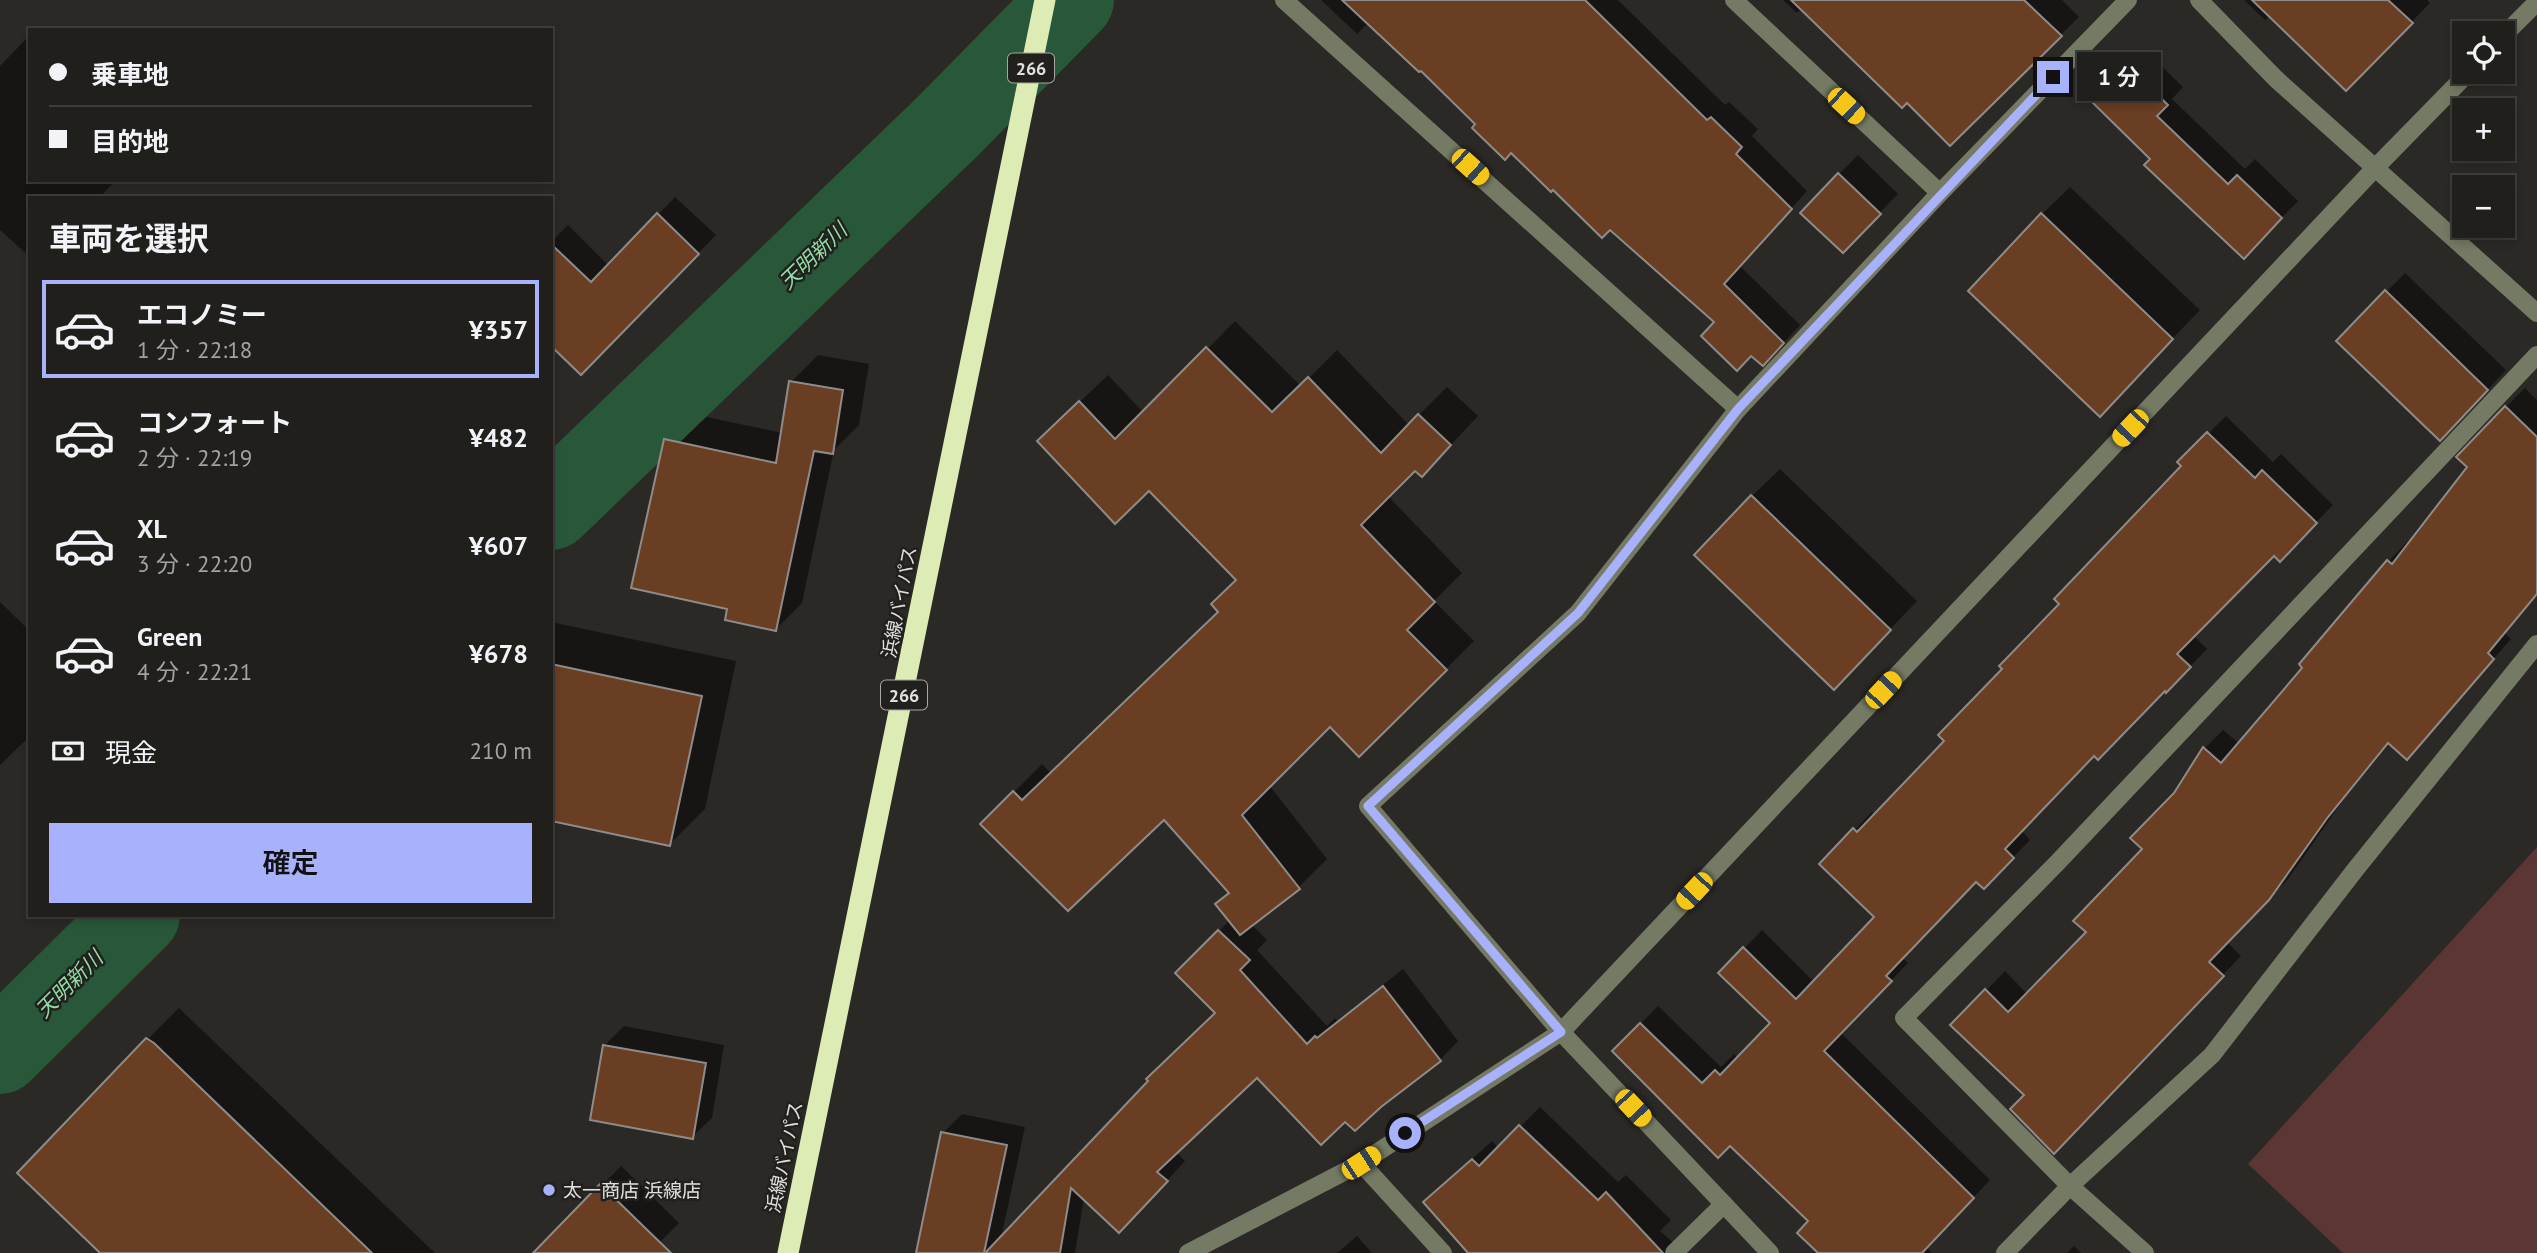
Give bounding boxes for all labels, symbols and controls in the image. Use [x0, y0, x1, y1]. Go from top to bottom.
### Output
map controls [2452, 21, 2515, 238]
button: locate [2452, 21, 2515, 84]
callout: 1 分 [2078, 52, 2162, 102]
road number: 266 [1008, 54, 1054, 82]
text: 乗車地 [91, 58, 169, 91]
route end [2037, 61, 2069, 93]
text: 1 分 [2098, 62, 2140, 91]
car [1824, 84, 1869, 128]
button: + [2452, 98, 2515, 161]
text: 目的地 [91, 125, 169, 158]
car [1448, 145, 1493, 189]
button: − [2452, 175, 2515, 238]
water label: 天明新川 [773, 216, 854, 295]
text: 車両を選択 [49, 217, 209, 259]
icon: car [53, 298, 116, 361]
text: エコノミー [137, 298, 267, 331]
text: ¥357 [469, 313, 528, 346]
text: 1 分 · 22:18 [137, 335, 252, 364]
car [2108, 405, 2153, 451]
icon: car [53, 406, 116, 469]
text: コンフォート [137, 406, 292, 439]
text: ¥482 [469, 421, 528, 454]
text: 2 分 · 22:19 [137, 443, 252, 472]
text: XL [137, 512, 167, 545]
icon: car [53, 514, 116, 577]
text: ¥607 [469, 529, 528, 562]
street label: 浜線バイパス [876, 544, 922, 660]
text: 3 分 · 22:20 [137, 549, 252, 578]
text: Green [137, 620, 202, 653]
icon: car [53, 622, 116, 685]
text: ¥678 [469, 637, 528, 670]
text: 4 分 · 22:21 [137, 657, 252, 686]
car [1861, 667, 1906, 713]
road number: 266 [881, 680, 927, 710]
icon: cash [49, 732, 87, 770]
text: 現金 [105, 736, 157, 769]
text: 210 m [470, 736, 532, 765]
button: 確定 [49, 823, 532, 903]
car [1672, 868, 1717, 914]
water label: 天明新川 [30, 943, 110, 1023]
car [1611, 1085, 1656, 1131]
street label: 浜線バイパス [760, 1099, 808, 1215]
route start [1389, 1117, 1421, 1149]
car [1338, 1143, 1385, 1183]
place label: 太一商店 浜線店 [563, 1178, 701, 1202]
marker: 太一商店 浜線店 [541, 1182, 557, 1198]

